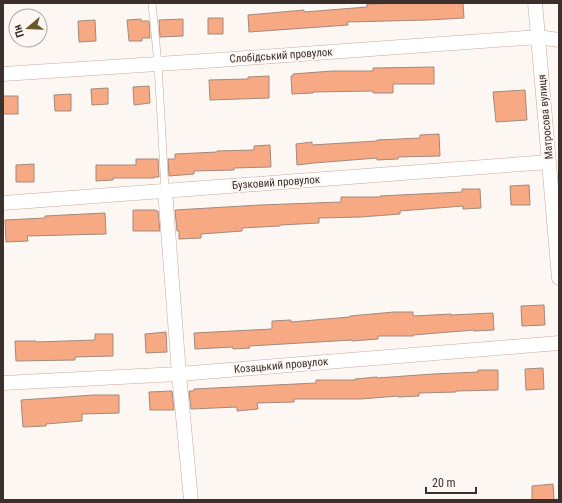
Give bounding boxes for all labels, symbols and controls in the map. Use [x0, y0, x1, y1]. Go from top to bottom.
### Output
north arrow [8, 8, 48, 48]
text: Пн [11, 23, 27, 39]
street label: Слобідський провулок [229, 45, 334, 66]
street label: Матросова вулиця [535, 74, 556, 160]
street label: Бузковий провулок [232, 173, 321, 192]
street label: Козацький провулок [233, 355, 329, 376]
scale bar [426, 469, 476, 495]
text: 20 m [432, 476, 456, 490]

